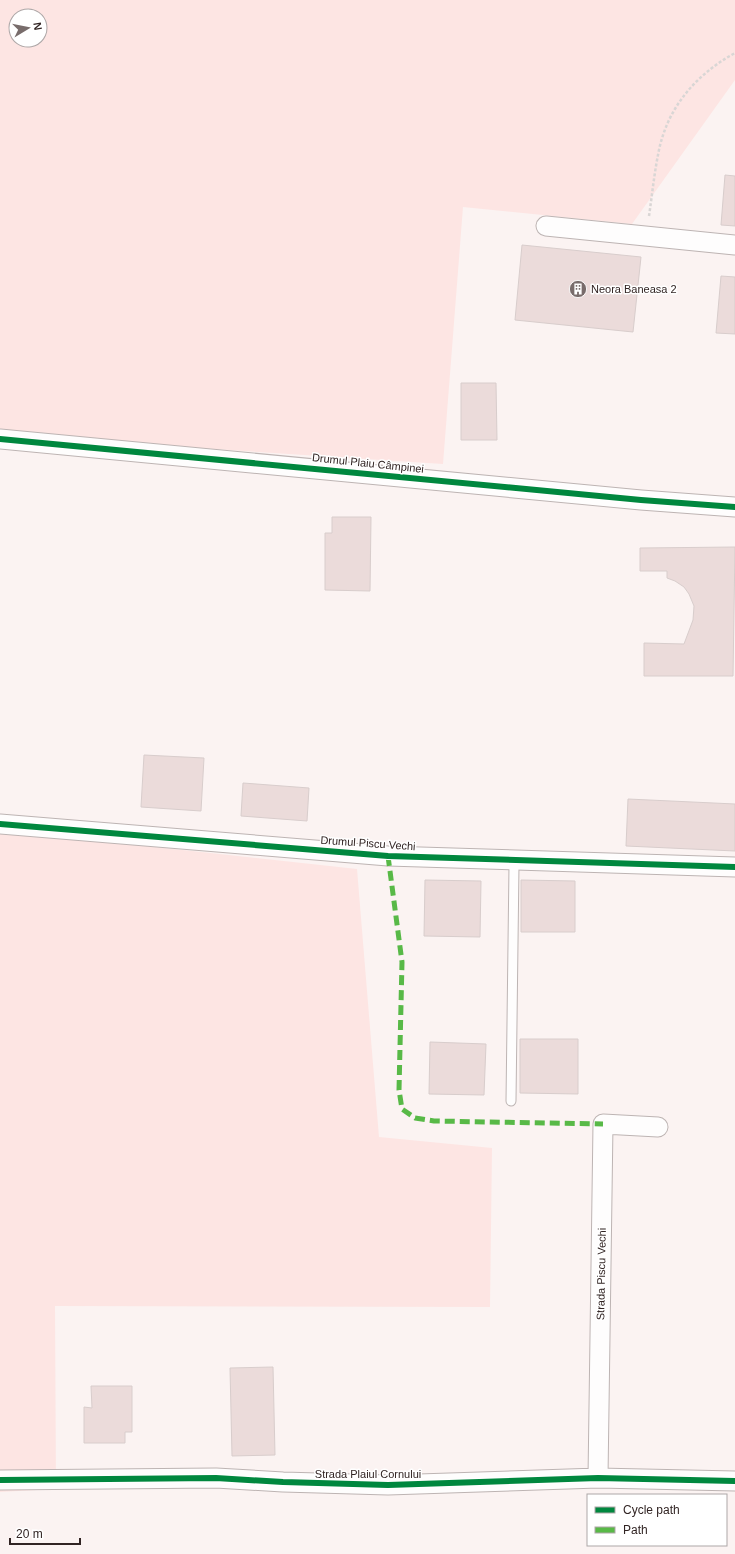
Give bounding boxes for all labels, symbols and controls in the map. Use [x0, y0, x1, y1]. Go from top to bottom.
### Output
north arrow [8, 8, 48, 48]
text: N [31, 21, 44, 31]
building icon: Neora Baneasa 2 [568, 279, 588, 299]
place label: Neora Baneasa 2 [591, 283, 677, 295]
street label: Drumul Plaiu Câmpinei [311, 451, 425, 475]
street label: Drumul Piscu Vechi [320, 834, 416, 852]
street label: Strada Piscu Vechi [594, 1228, 608, 1320]
street label: Strada Plaiul Cornului [315, 1468, 421, 1480]
legend [587, 1494, 727, 1546]
text: Cycle path [623, 1503, 680, 1517]
scale bar [10, 1520, 80, 1546]
text: Path [623, 1523, 648, 1537]
text: 20 m [16, 1527, 43, 1541]

